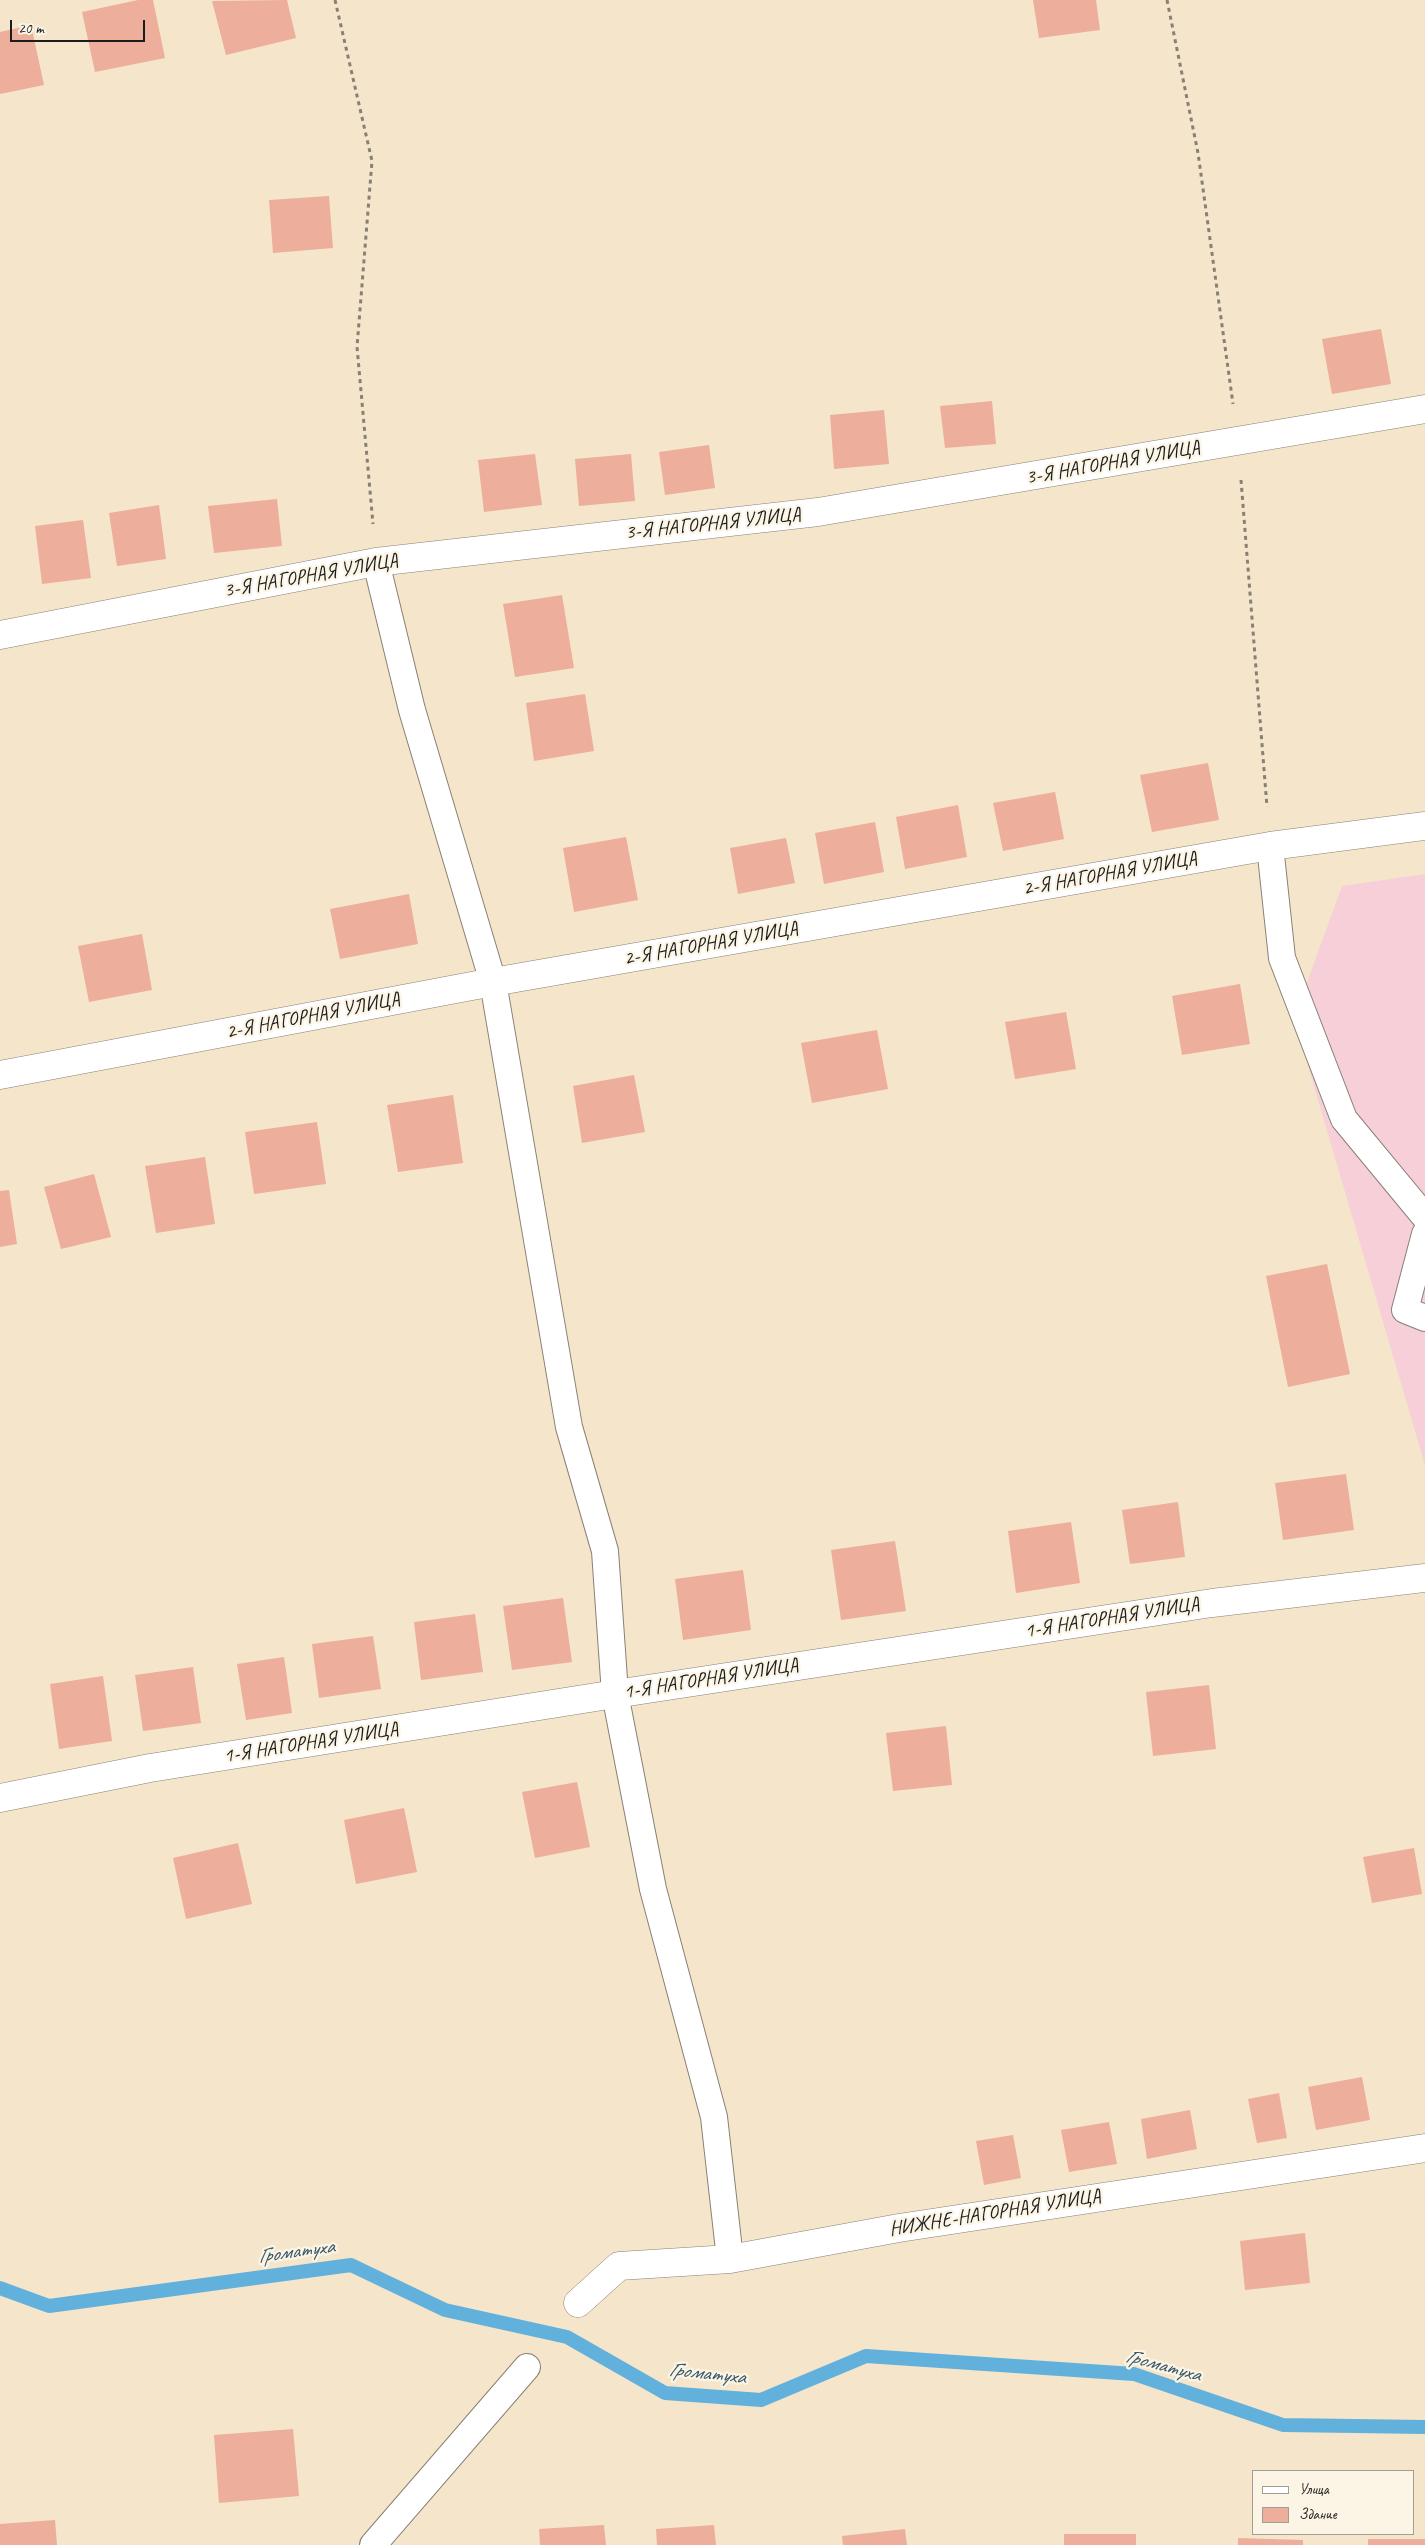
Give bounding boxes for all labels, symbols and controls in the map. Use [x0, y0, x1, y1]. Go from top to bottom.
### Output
scale bar [12, 10, 148, 42]
text: 20 m [18, 19, 44, 38]
street label: 3-Я НАГОРНАЯ УЛИЦА [1024, 436, 1202, 490]
street label: 3-Я НАГОРНАЯ УЛИЦА [624, 503, 802, 545]
street label: 3-Я НАГОРНАЯ УЛИЦА [222, 549, 400, 603]
street label: 2-Я НАГОРНАЯ УЛИЦА [1021, 847, 1199, 901]
street label: 2-Я НАГОРНАЯ УЛИЦА [622, 917, 800, 971]
street label: 2-Я НАГОРНАЯ УЛИЦА [224, 987, 402, 1045]
street label: 1-Я НАГОРНАЯ УЛИЦА [1023, 1592, 1201, 1644]
street label: 1-Я НАГОРНАЯ УЛИЦА [622, 1653, 800, 1705]
street label: 1-Я НАГОРНАЯ УЛИЦА [222, 1717, 400, 1769]
street label: НИЖНЕ-НАГОРНАЯ УЛИЦА [888, 2184, 1102, 2242]
water label: Громатуха [256, 2234, 336, 2270]
water label: Громатуха [1123, 2344, 1203, 2388]
water label: Громатуха [668, 2357, 746, 2391]
legend [1252, 2470, 1415, 2535]
text: Улица [1299, 2480, 1329, 2499]
text: Здание [1299, 2505, 1337, 2524]

